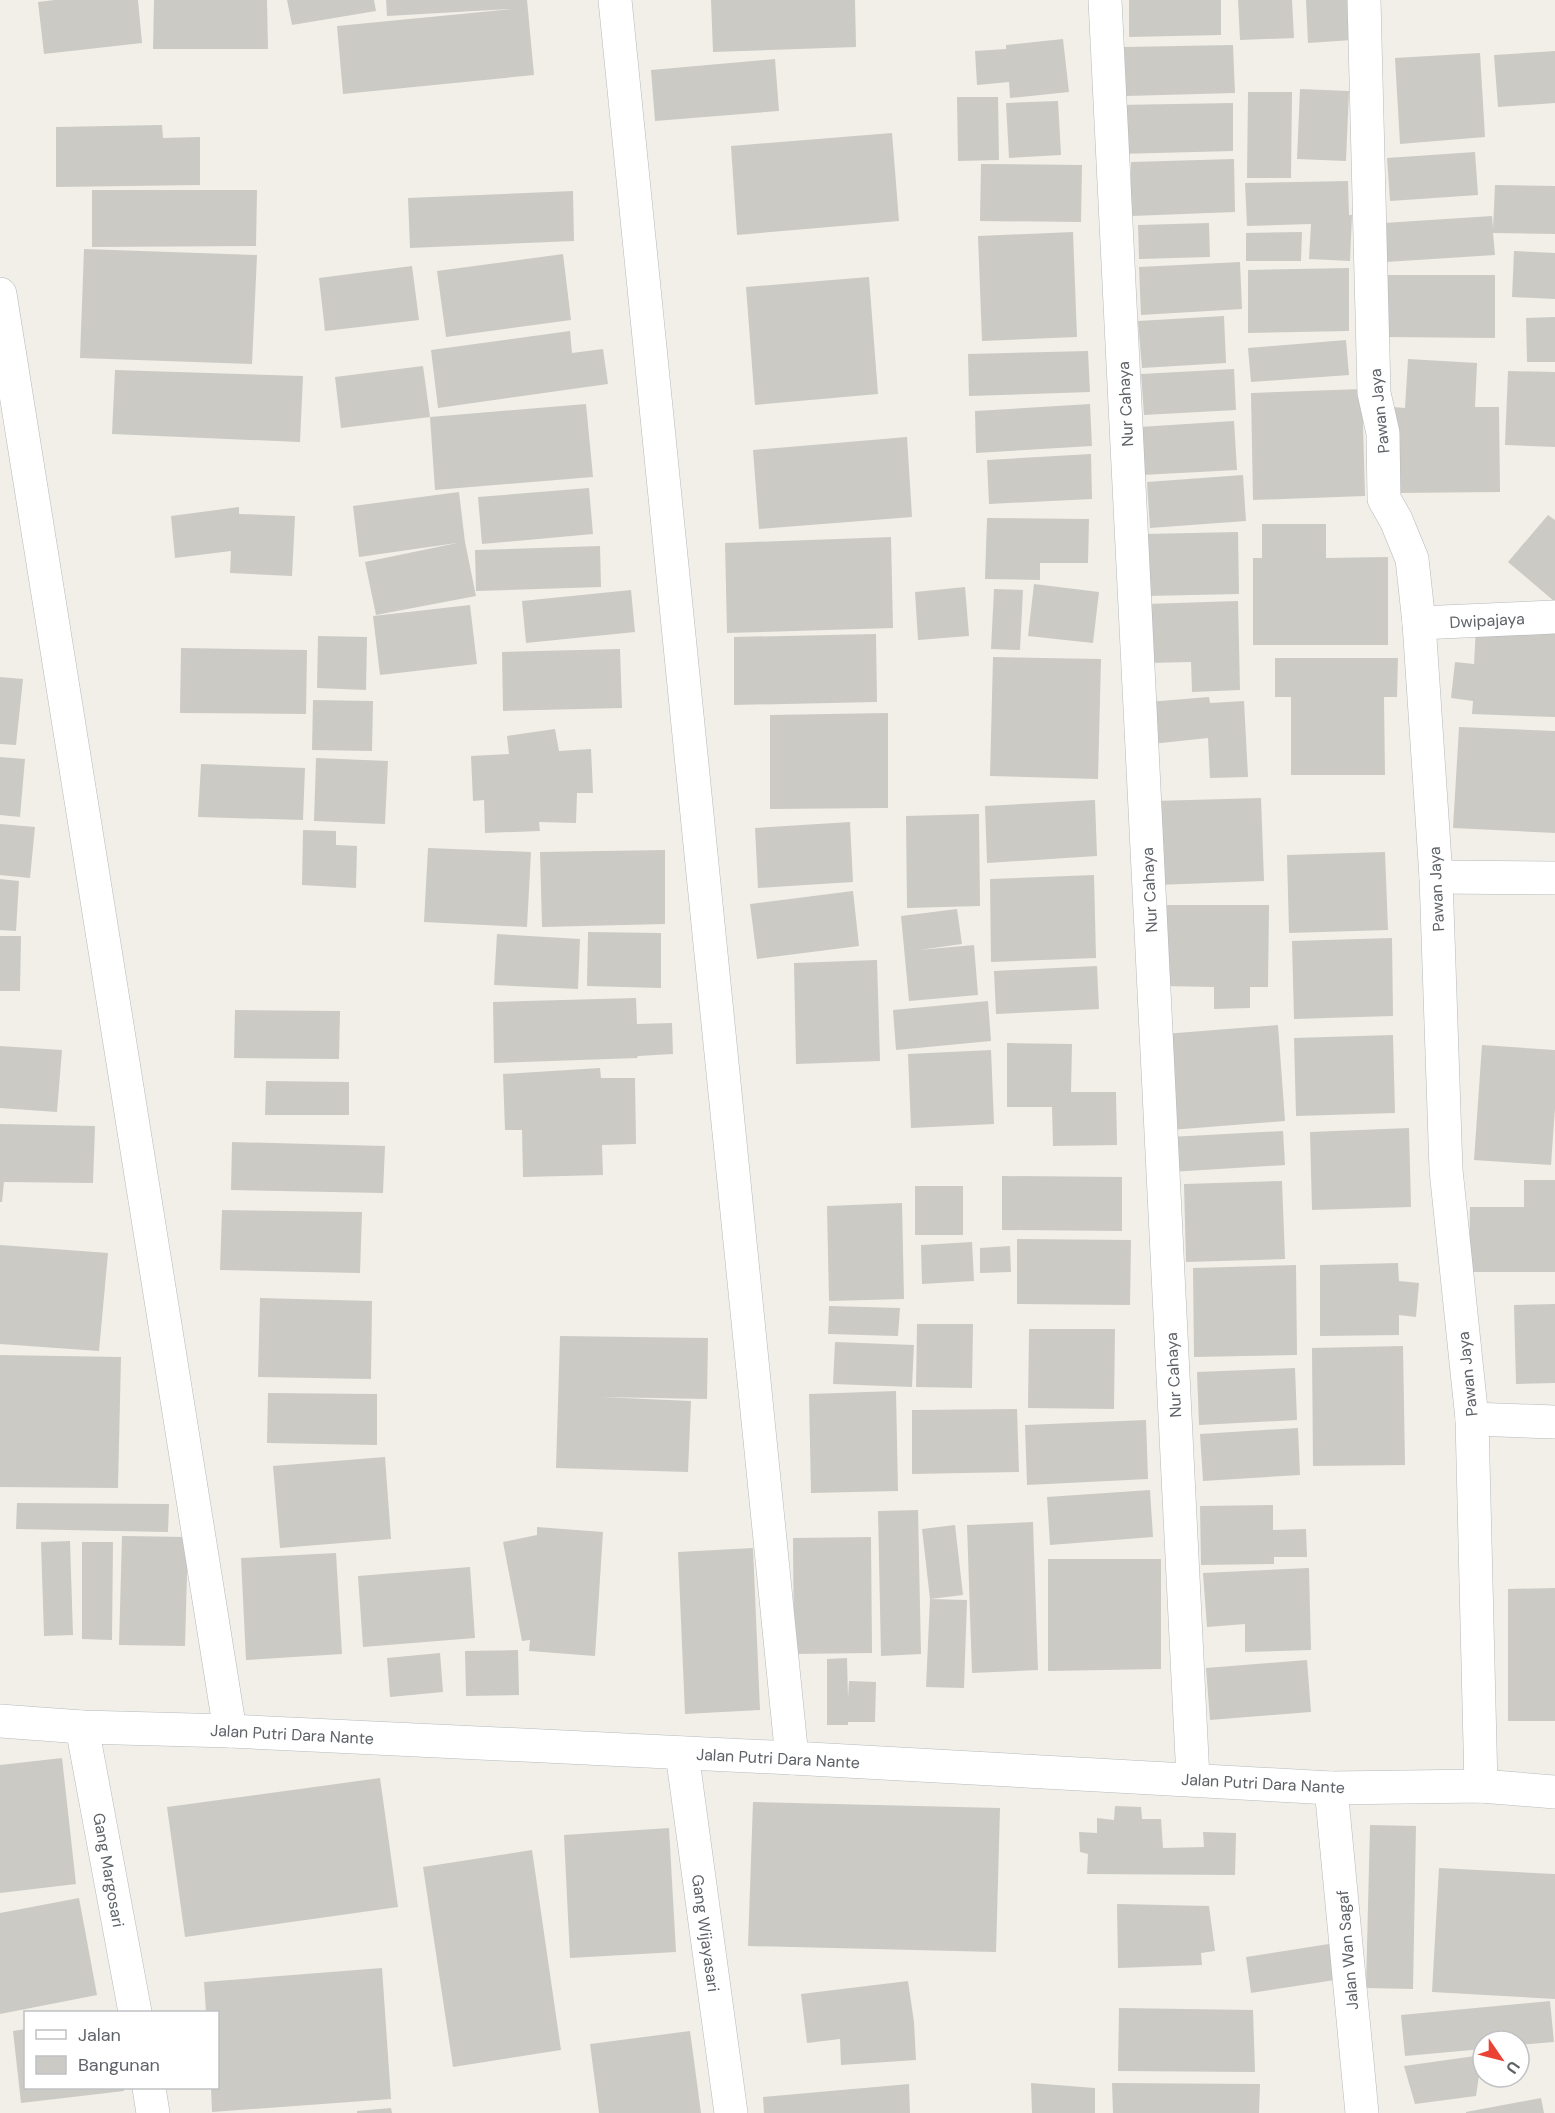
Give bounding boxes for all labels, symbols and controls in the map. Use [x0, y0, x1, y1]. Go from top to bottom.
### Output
street label: Nur Cahaya [1113, 361, 1138, 447]
street label: Pawan Jaya [1365, 368, 1394, 454]
street label: Dwipajaya [1449, 608, 1525, 633]
street label: Pawan Jaya [1424, 846, 1449, 932]
street label: Nur Cahaya [1137, 847, 1162, 933]
street label: Pawan Jaya [1453, 1331, 1482, 1417]
street label: Nur Cahaya [1161, 1332, 1186, 1418]
street label: Jalan Putri Dara Nante [210, 1720, 374, 1749]
street label: Jalan Putri Dara Nante [696, 1744, 860, 1773]
street label: Jalan Putri Dara Nante [1181, 1769, 1345, 1798]
street label: Gang Margosari [88, 1811, 129, 1929]
street label: Gang Wijayasari [687, 1873, 724, 1993]
street label: Jalan Wan Sagaf [1332, 1889, 1363, 2011]
legend [24, 2011, 219, 2089]
text: Jalan [78, 2023, 121, 2047]
north arrow [1471, 2029, 1531, 2089]
text: Bangunan [78, 2053, 160, 2077]
text: U [1501, 2057, 1525, 2078]

